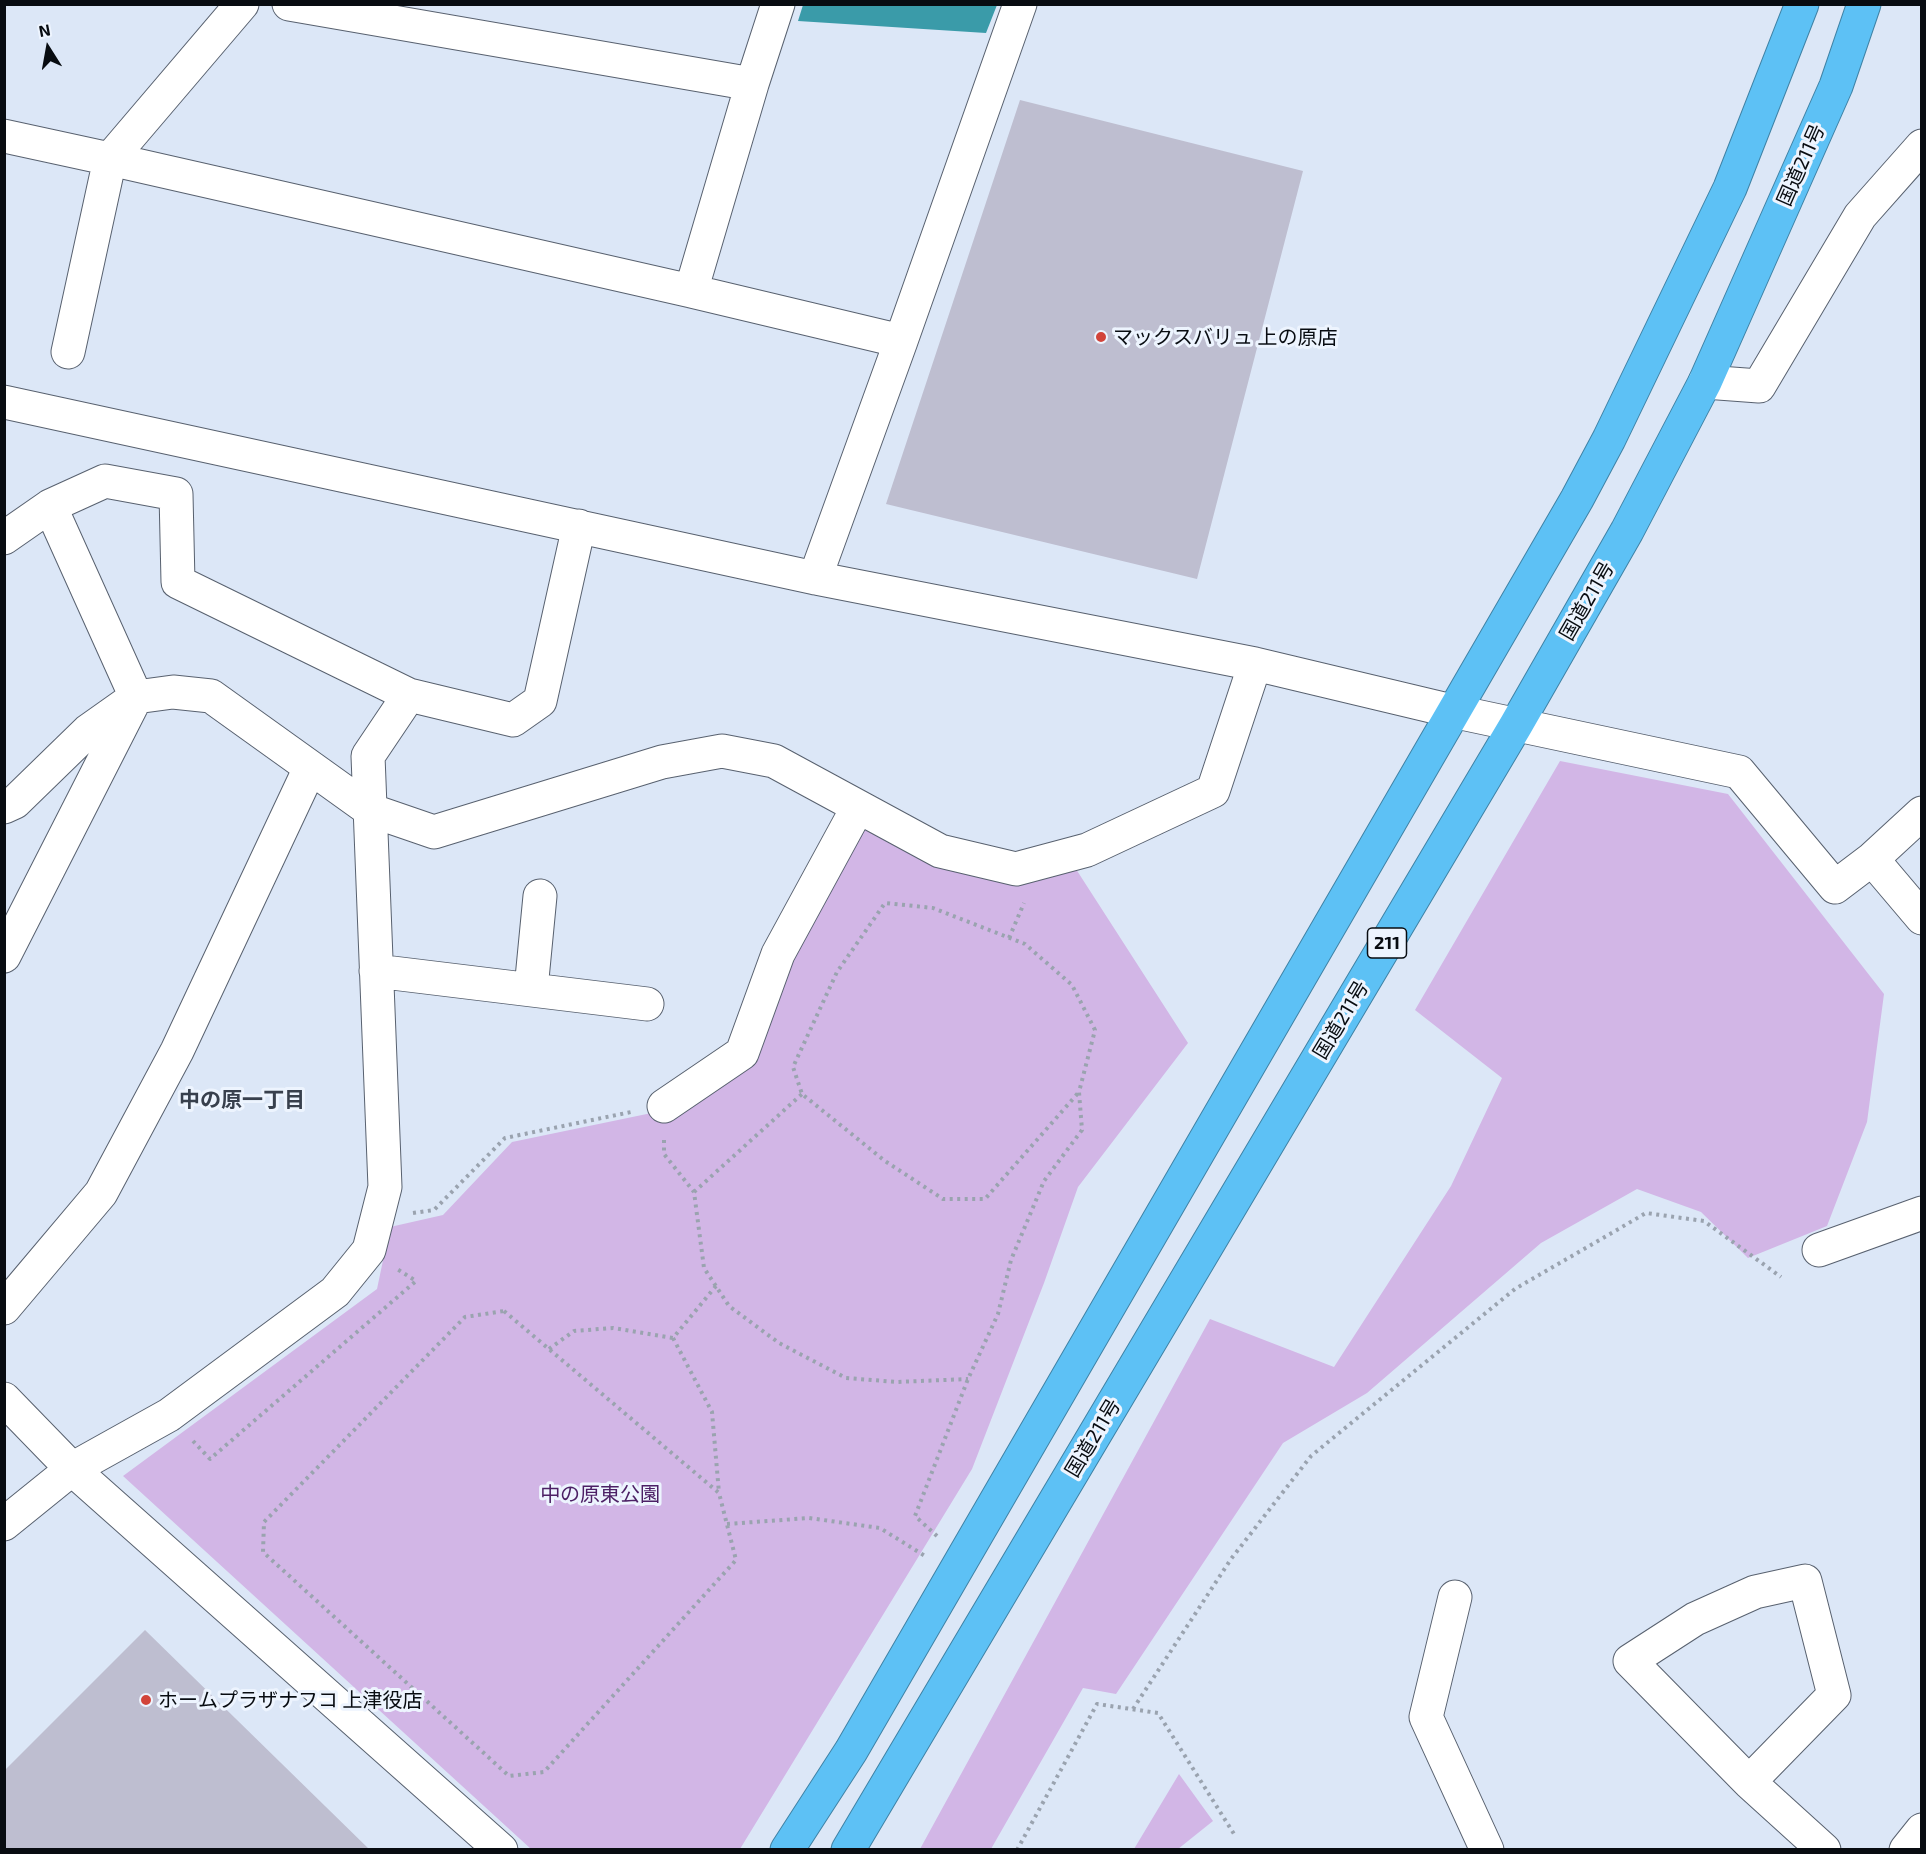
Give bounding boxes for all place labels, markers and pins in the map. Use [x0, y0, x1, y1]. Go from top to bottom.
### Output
place label: マックスバリュ 上の原店 [1113, 325, 1337, 349]
marker: マックスバリュ 上の原店 [1094, 330, 1108, 344]
place label: ホームプラザナフコ 上津役店 [158, 1688, 422, 1712]
marker: ホームプラザナフコ 上津役店 [139, 1693, 153, 1707]

